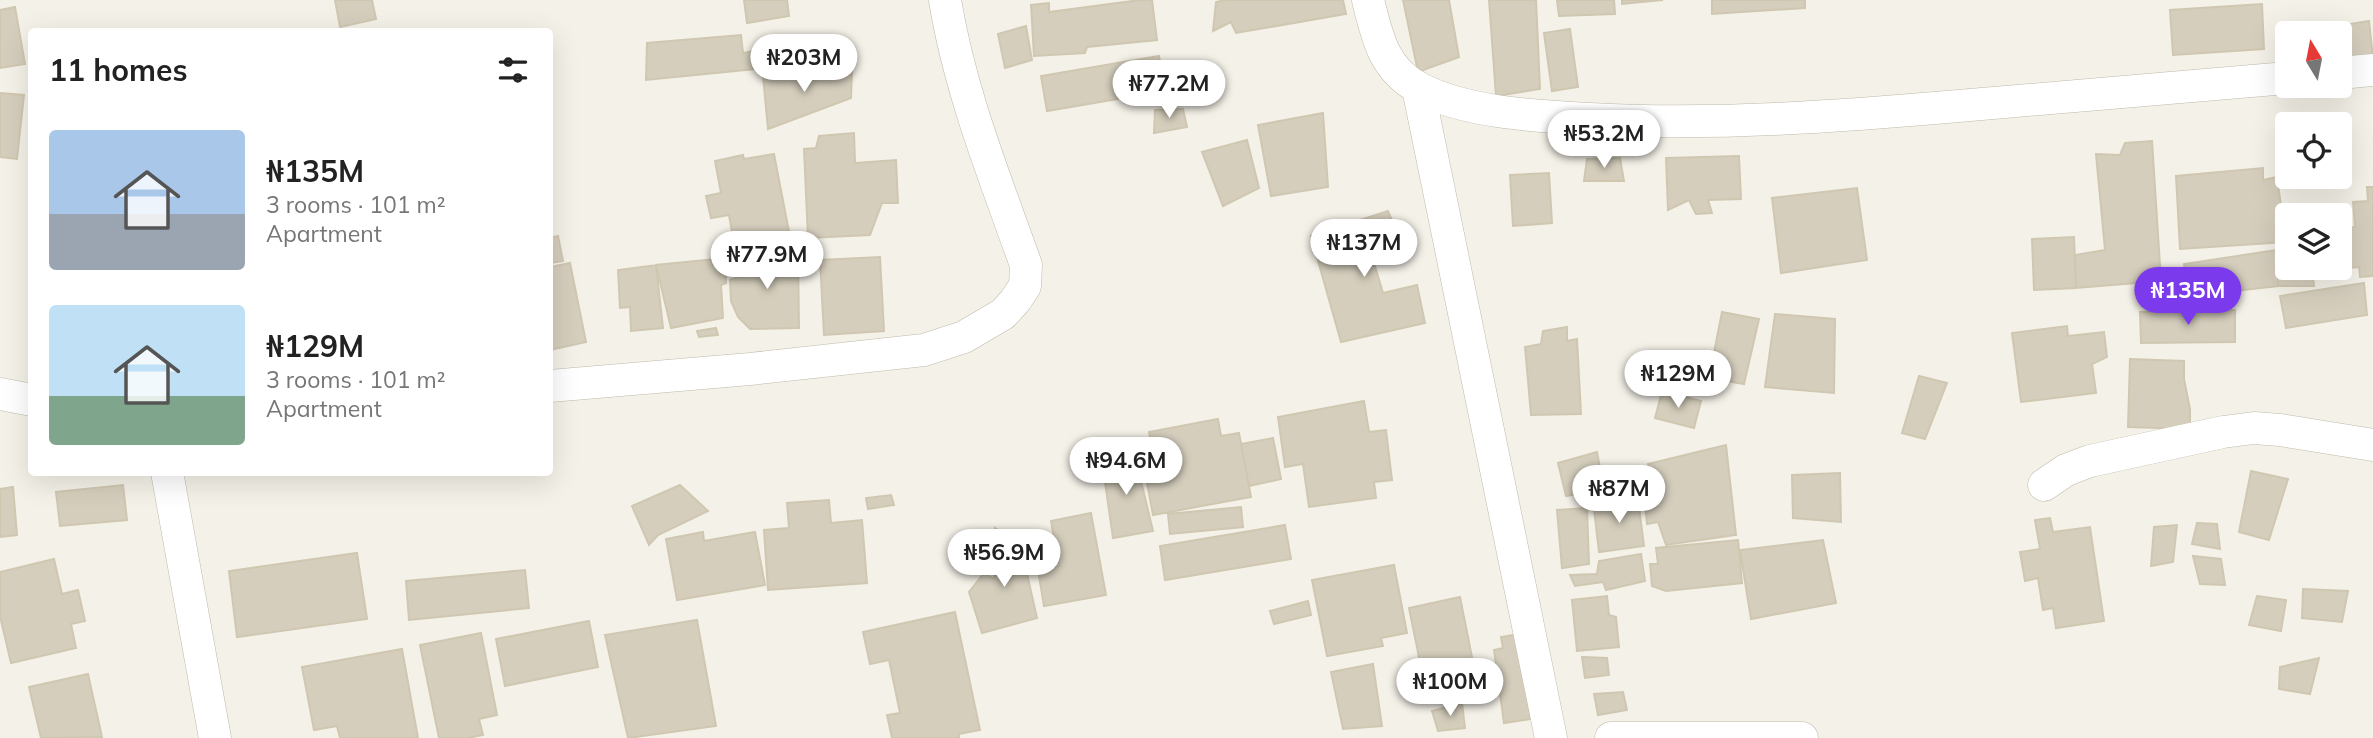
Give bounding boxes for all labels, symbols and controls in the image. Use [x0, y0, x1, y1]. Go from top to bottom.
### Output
north arrow [2275, 21, 2352, 98]
map controls [2275, 21, 2352, 280]
pin: ₦203M [755, 34, 853, 94]
text: ₦203M [766, 42, 842, 71]
text: 11 homes [49, 51, 188, 89]
icon: filters [494, 51, 532, 89]
pin: ₦77.2M [1112, 60, 1226, 120]
text: ₦77.2M [1129, 68, 1209, 97]
pin: ₦53.2M [1547, 110, 1661, 170]
button: locate [2275, 112, 2352, 189]
text: ₦53.2M [1564, 118, 1644, 147]
text: ₦135M [266, 152, 364, 190]
icon: home [105, 158, 189, 242]
text: 3 rooms · 101 m² [266, 190, 446, 219]
button: layers [2275, 203, 2352, 280]
text: Apartment [266, 219, 382, 248]
pin: ₦137M [1315, 219, 1413, 279]
text: ₦137M [1326, 227, 1402, 256]
pin: ₦77.9M [710, 232, 824, 291]
text: ₦77.9M [727, 239, 807, 268]
pin: ₦135M [2139, 268, 2237, 327]
text: ₦135M [2150, 275, 2226, 304]
text: ₦129M [266, 327, 364, 365]
icon: home [105, 333, 189, 417]
pin: ₦129M [1629, 350, 1727, 410]
text: ₦129M [1640, 358, 1716, 387]
text: 3 rooms · 101 m² [266, 365, 446, 394]
text: Apartment [266, 394, 382, 423]
pin: ₦94.6M [1069, 438, 1183, 497]
text: ₦94.6M [1086, 445, 1166, 474]
pin: ₦87M [1578, 466, 1660, 525]
text: ₦87M [1588, 473, 1650, 502]
pin: ₦56.9M [947, 530, 1061, 589]
text: ₦56.9M [964, 537, 1044, 566]
pin: ₦100M [1401, 658, 1499, 718]
text: ₦100M [1412, 666, 1488, 695]

